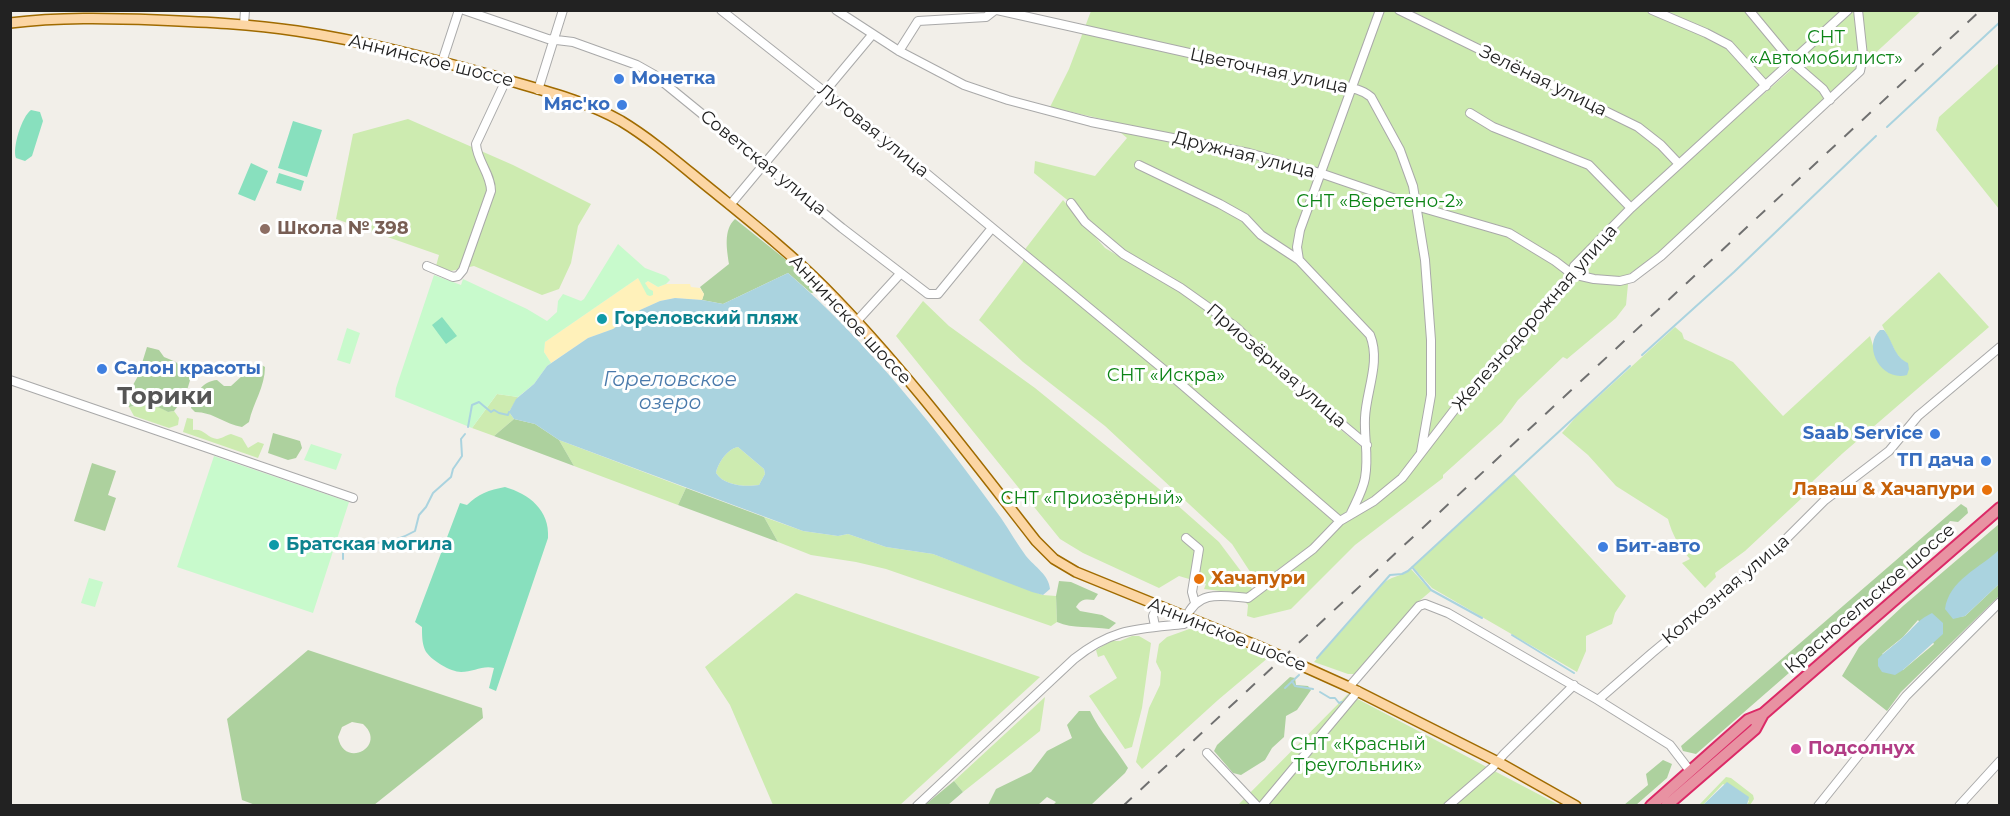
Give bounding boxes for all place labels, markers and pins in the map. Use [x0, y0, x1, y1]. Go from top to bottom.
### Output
place label: Монетка [631, 68, 716, 90]
marker: Монетка [612, 72, 626, 86]
place label: Мяс'ко [544, 94, 610, 116]
marker: Мяс'ко [615, 98, 629, 112]
place label: Школа № 398 [277, 218, 409, 240]
marker: Школа № 398 [258, 222, 272, 236]
place label: Гореловский пляж [614, 308, 798, 330]
marker: Гореловский пляж [595, 312, 609, 326]
place label: Салон красоты [114, 358, 261, 380]
marker: Салон красоты [95, 362, 109, 376]
place label: Saab Service [1803, 423, 1923, 445]
marker: Saab Service [1928, 427, 1942, 441]
place label: ТП дача [1897, 450, 1974, 472]
marker: ТП дача [1979, 454, 1993, 468]
place label: Лаваш & Хачапури [1792, 479, 1975, 501]
marker: Лаваш & Хачапури [1980, 483, 1994, 497]
place label: Братская могила [286, 534, 452, 556]
place label: Бит-авто [1615, 536, 1701, 558]
marker: Братская могила [267, 538, 281, 552]
marker: Бит-авто [1596, 540, 1610, 554]
place label: Хачапури [1211, 568, 1305, 590]
marker: Хачапури [1192, 572, 1206, 586]
place label: Подсолнух [1808, 738, 1915, 760]
marker: Подсолнух [1789, 742, 1803, 756]

